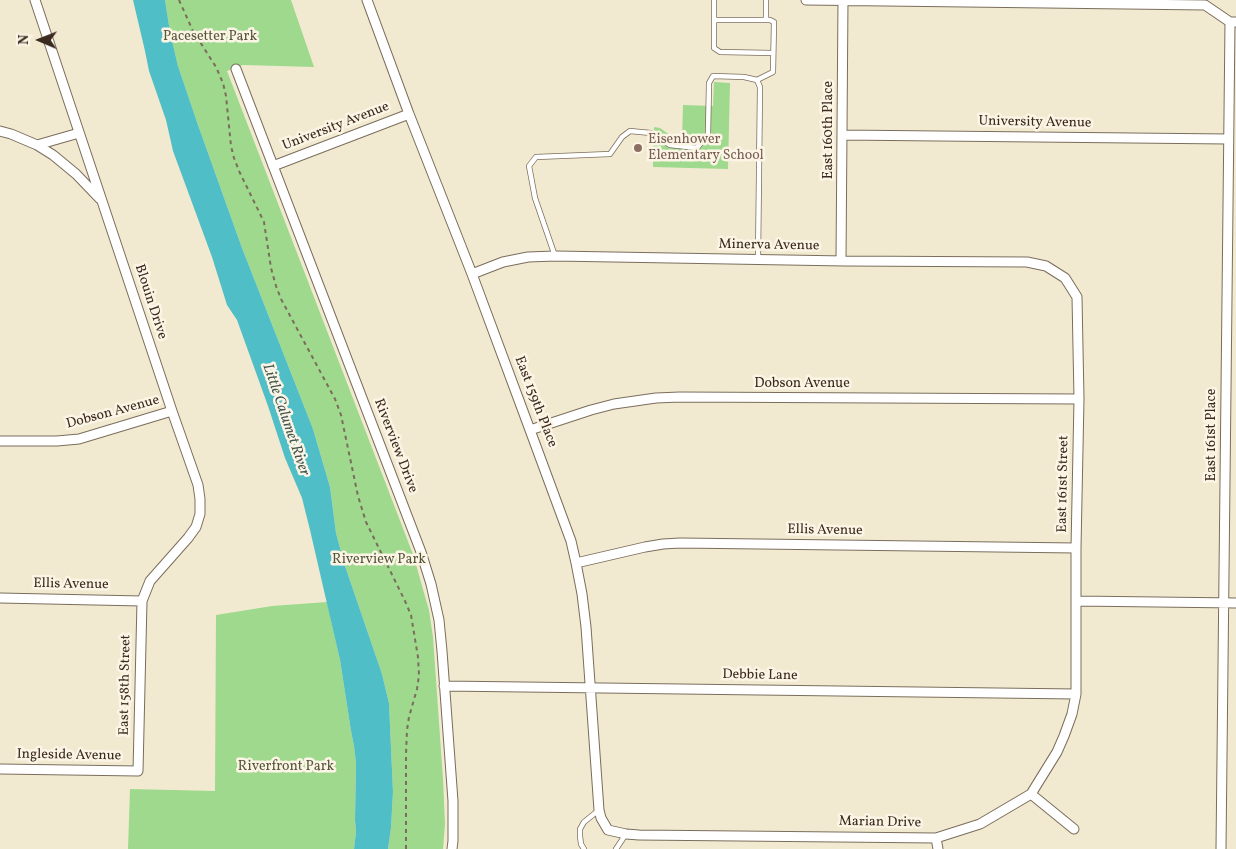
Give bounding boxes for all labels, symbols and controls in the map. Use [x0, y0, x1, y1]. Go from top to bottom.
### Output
north arrow [15, 15, 65, 65]
park label: Pacesetter Park [163, 29, 257, 45]
text: N [15, 34, 34, 45]
street label: East 160th Place [821, 81, 837, 179]
street label: University Avenue [280, 99, 392, 155]
street label: University Avenue [978, 114, 1092, 132]
place label: Eisenhower Elementary School [648, 132, 764, 164]
marker: Eisenhower Elementary School [632, 142, 644, 154]
street label: Minerva Avenue [718, 237, 820, 255]
street label: Blouin Drive [130, 262, 170, 342]
street label: East 159th Place [510, 354, 560, 450]
water label: Little Calumet River [257, 362, 313, 478]
street label: Dobson Avenue [754, 376, 850, 392]
street label: East 161st Place [1204, 389, 1220, 481]
street label: Dobson Avenue [65, 393, 161, 433]
street label: Riverview Drive [369, 397, 421, 495]
street label: East 161st Street [1055, 435, 1073, 533]
street label: Ellis Avenue [787, 522, 863, 540]
park label: Riverview Park [332, 552, 426, 568]
street label: Ellis Avenue [33, 576, 109, 594]
street label: East 158th Street [117, 634, 135, 736]
street label: Debbie Lane [722, 667, 798, 685]
street label: Ingleside Avenue [17, 747, 121, 765]
park label: Riverfront Park [238, 759, 334, 775]
street label: Marian Drive [839, 814, 921, 832]

